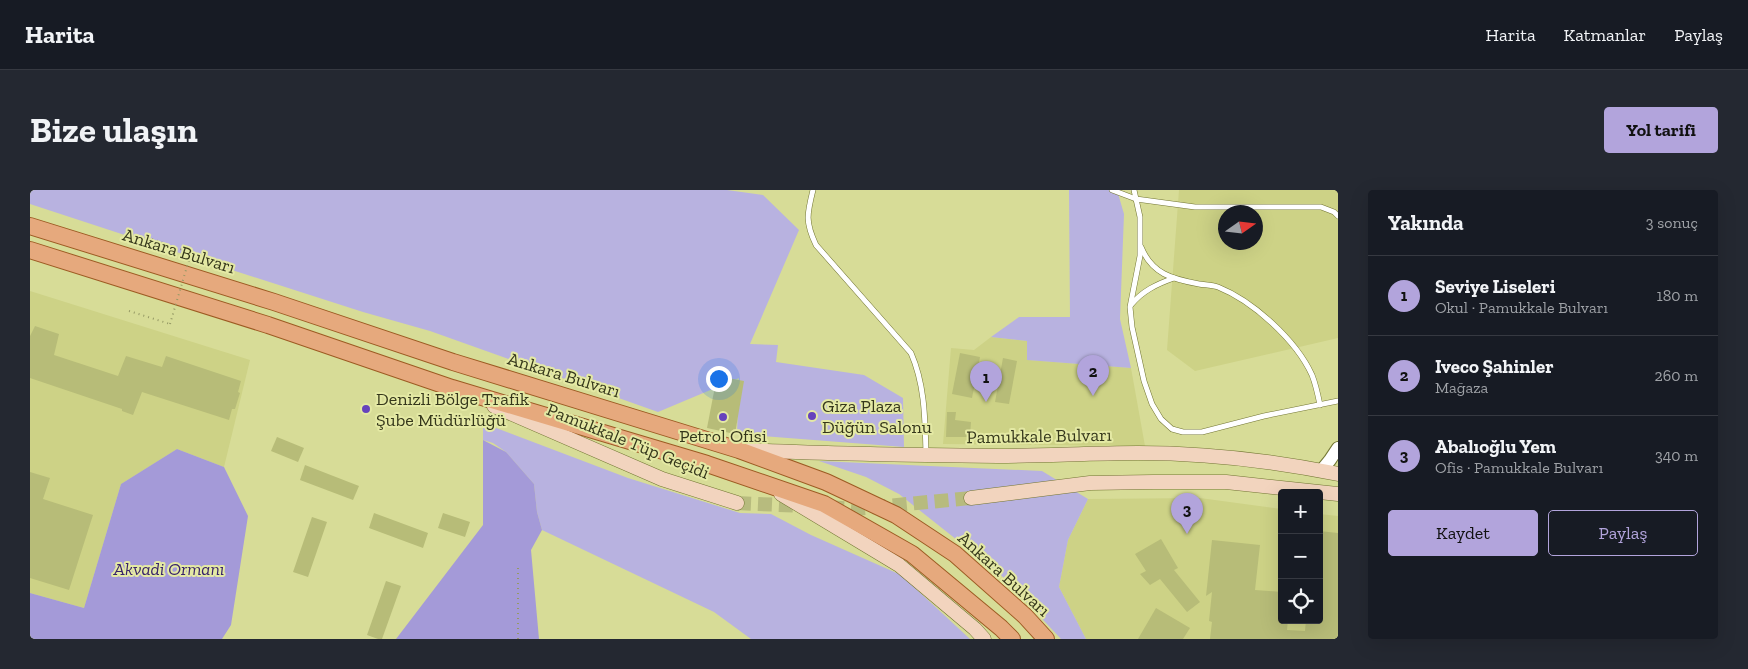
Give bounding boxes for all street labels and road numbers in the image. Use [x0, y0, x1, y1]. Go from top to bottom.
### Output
street label: Ankara Bulvarı [120, 223, 238, 279]
street label: Ankara Bulvarı [505, 347, 623, 403]
street label: Pamukkale Tüp Geçidi [543, 398, 713, 484]
street label: Pamukkale Bulvarı [966, 424, 1112, 448]
street label: Ankara Bulvarı [953, 527, 1055, 621]

